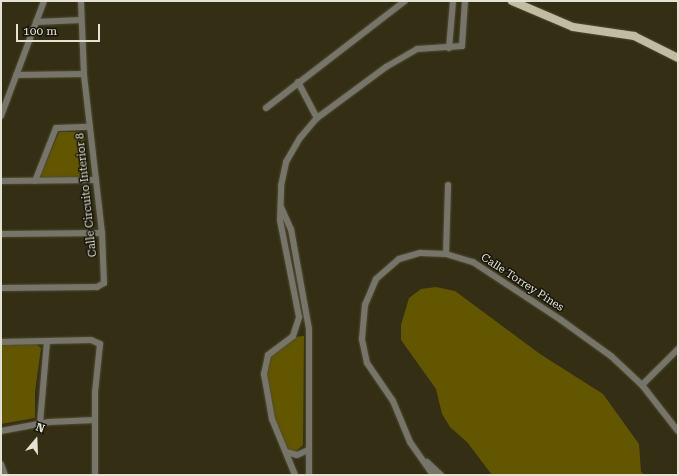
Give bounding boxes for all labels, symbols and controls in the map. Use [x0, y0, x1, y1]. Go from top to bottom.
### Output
scale bar [18, 16, 102, 42]
text: 100 m [23, 24, 57, 38]
street label: Calle Circuito Interior 8 [74, 132, 100, 258]
street label: Calle Torrey Pines [478, 251, 566, 315]
north arrow [16, 420, 56, 460]
text: N [34, 421, 46, 436]

